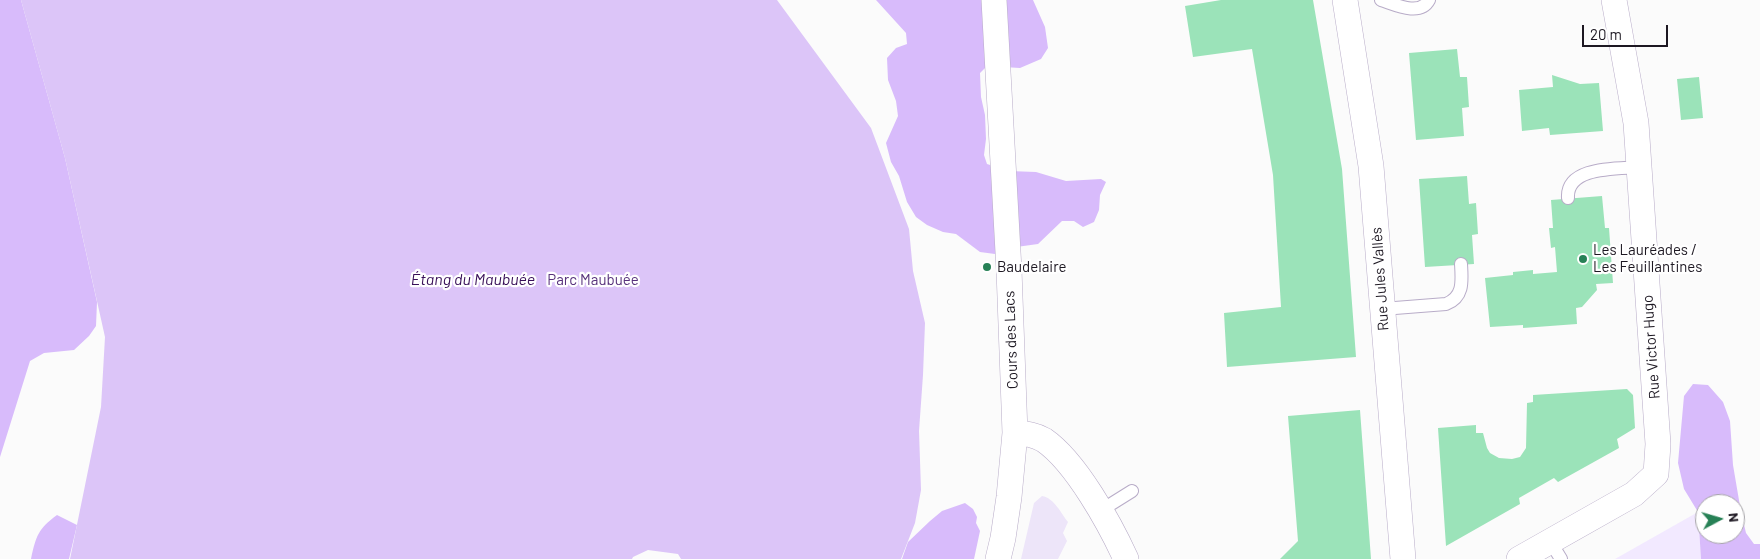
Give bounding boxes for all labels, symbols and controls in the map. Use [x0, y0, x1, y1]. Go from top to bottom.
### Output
scale bar [1585, 15, 1671, 47]
text: 20 m [1590, 25, 1622, 43]
street label: Rue Jules Vallès [1367, 226, 1393, 332]
place label: Les Lauréades / Les Feuillantines [1593, 241, 1702, 276]
marker: Les Lauréades / Les Feuillantines [1577, 253, 1589, 265]
place label: Baudelaire [997, 258, 1067, 276]
marker: Baudelaire [981, 261, 993, 273]
water label: Étang du Maubuée [411, 270, 535, 290]
park label: Parc Maubuée [547, 271, 639, 289]
street label: Cours des Lacs [1000, 291, 1022, 389]
street label: Rue Victor Hugo [1638, 294, 1664, 400]
north arrow [1695, 494, 1745, 544]
text: N [1725, 512, 1743, 523]

